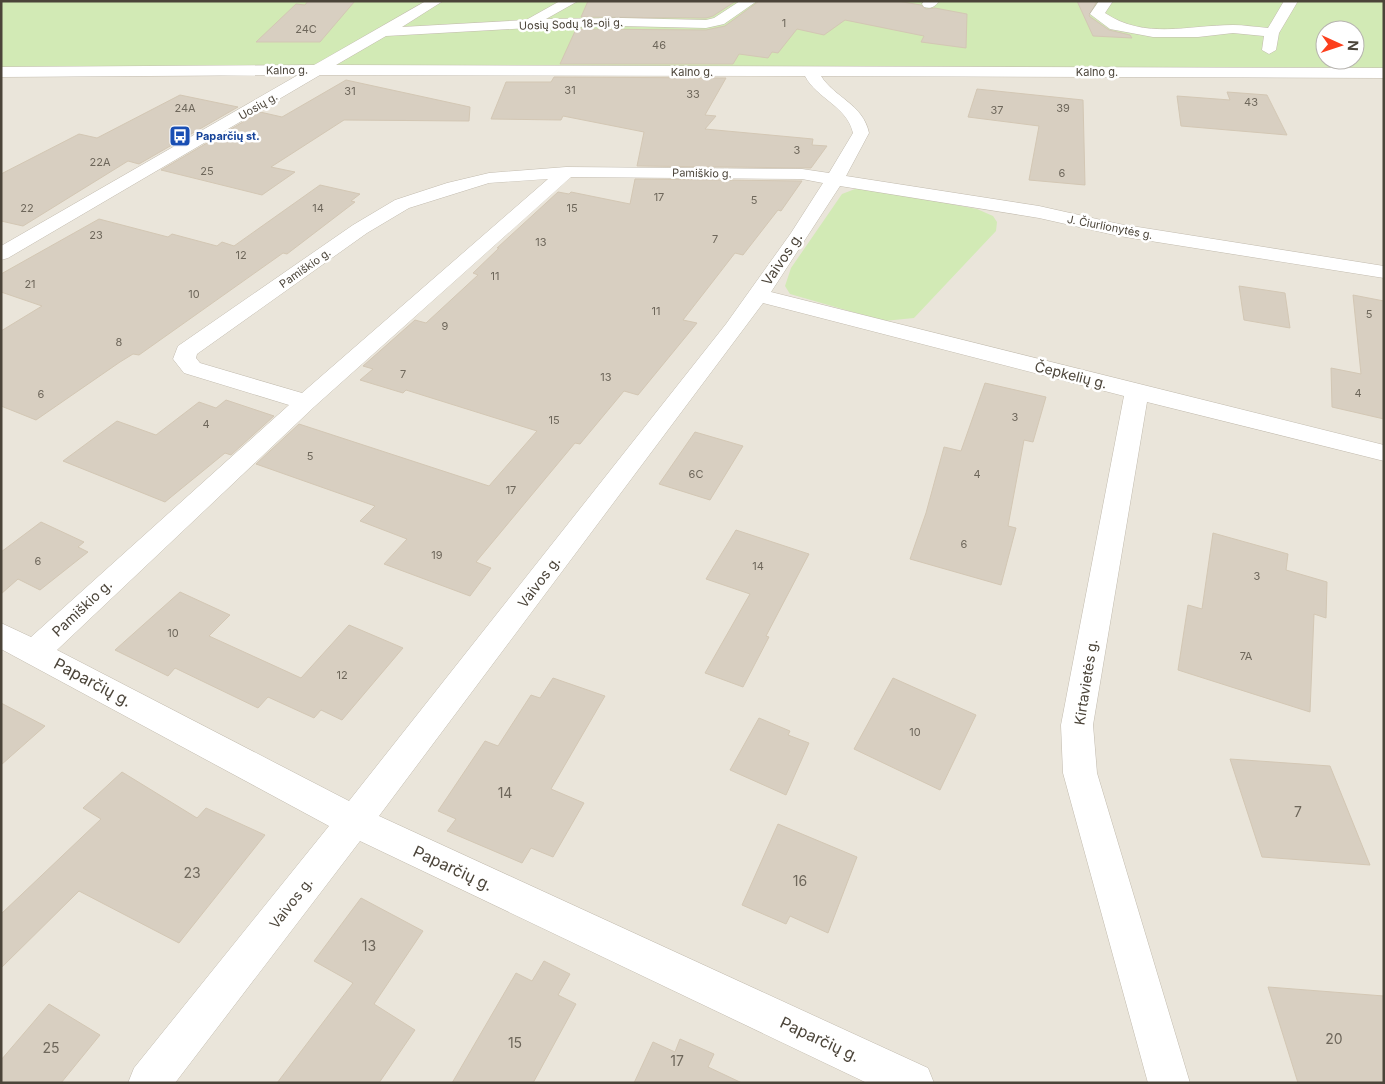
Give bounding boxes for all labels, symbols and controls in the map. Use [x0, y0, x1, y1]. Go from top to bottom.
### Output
street label: Uosių Sodų 18-oji g. [519, 15, 623, 33]
house number: 1 [782, 16, 786, 30]
north arrow [1315, 20, 1365, 70]
house number: 24C [295, 22, 317, 36]
house number: 46 [652, 38, 666, 52]
text: N [1345, 40, 1362, 51]
street label: Kalno g. [266, 63, 308, 77]
street label: Kalno g. [671, 65, 713, 79]
street label: Kalno g. [1076, 65, 1118, 79]
house number: 31 [564, 83, 576, 97]
house number: 31 [344, 84, 356, 98]
house number: 33 [686, 87, 700, 101]
street label: Uosių g. [236, 89, 280, 123]
house number: 43 [1244, 95, 1258, 109]
house number: 24A [174, 101, 196, 115]
house number: 39 [1056, 101, 1070, 115]
house number: 37 [990, 103, 1004, 117]
bus stop icon: Paparčių st. [168, 124, 192, 148]
place label: Paparčių st. [196, 129, 260, 143]
house number: 3 [794, 143, 801, 157]
house number: 22A [89, 155, 111, 169]
house number: 25 [200, 164, 214, 178]
street label: Pamiškio g. [672, 165, 732, 181]
house number: 6 [1059, 166, 1066, 180]
house number: 17 [654, 190, 664, 204]
house number: 5 [751, 193, 758, 207]
house number: 22 [20, 201, 34, 215]
house number: 14 [312, 201, 324, 215]
house number: 15 [566, 201, 578, 215]
street label: J. Čiurlionytės g. [1066, 212, 1154, 242]
house number: 23 [89, 228, 103, 242]
street label: Vaivos g. [758, 229, 805, 288]
house number: 7 [712, 232, 718, 246]
house number: 13 [535, 235, 547, 249]
street label: Pamiškio g. [277, 245, 333, 291]
house number: 12 [235, 248, 247, 262]
house number: 11 [491, 269, 499, 283]
house number: 21 [24, 277, 36, 291]
house number: 10 [188, 287, 200, 301]
house number: 11 [652, 304, 660, 318]
house number: 5 [1366, 307, 1373, 321]
house number: 9 [442, 319, 449, 333]
house number: 8 [116, 335, 123, 349]
street label: Čepkelių g. [1033, 357, 1109, 392]
house number: 7 [400, 367, 406, 381]
house number: 13 [600, 370, 612, 384]
house number: 4 [1354, 386, 1362, 400]
house number: 6 [38, 387, 45, 401]
house number: 3 [1012, 410, 1019, 424]
house number: 15 [548, 413, 560, 427]
house number: 4 [202, 417, 210, 431]
house number: 5 [307, 449, 314, 463]
house number: 6C [689, 467, 703, 481]
house number: 4 [973, 467, 981, 481]
house number: 17 [506, 483, 516, 497]
house number: 6 [961, 537, 968, 551]
house number: 19 [431, 548, 443, 562]
street label: Vaivos g. [514, 553, 563, 611]
house number: 6 [35, 554, 42, 568]
house number: 14 [752, 559, 764, 573]
house number: 3 [1254, 569, 1261, 583]
street label: Pamiškio g. [48, 576, 115, 640]
house number: 10 [167, 626, 179, 640]
street label: Kirtavietės g. [1070, 638, 1101, 726]
house number: 7A [1240, 649, 1253, 663]
street label: Paparčių g. [51, 653, 135, 711]
house number: 12 [336, 668, 348, 682]
house number: 10 [909, 725, 921, 739]
house number: 14 [498, 784, 512, 801]
house number: 7 [1294, 803, 1302, 820]
street label: Paparčių g. [410, 841, 496, 895]
house number: 23 [183, 864, 201, 881]
house number: 16 [793, 872, 807, 889]
street label: Vaivos g. [265, 874, 316, 932]
house number: 13 [362, 937, 376, 954]
street label: Paparčių g. [777, 1012, 863, 1066]
house number: 20 [1325, 1030, 1343, 1047]
house number: 15 [508, 1034, 522, 1051]
house number: 25 [42, 1039, 60, 1056]
house number: 17 [670, 1052, 684, 1069]

